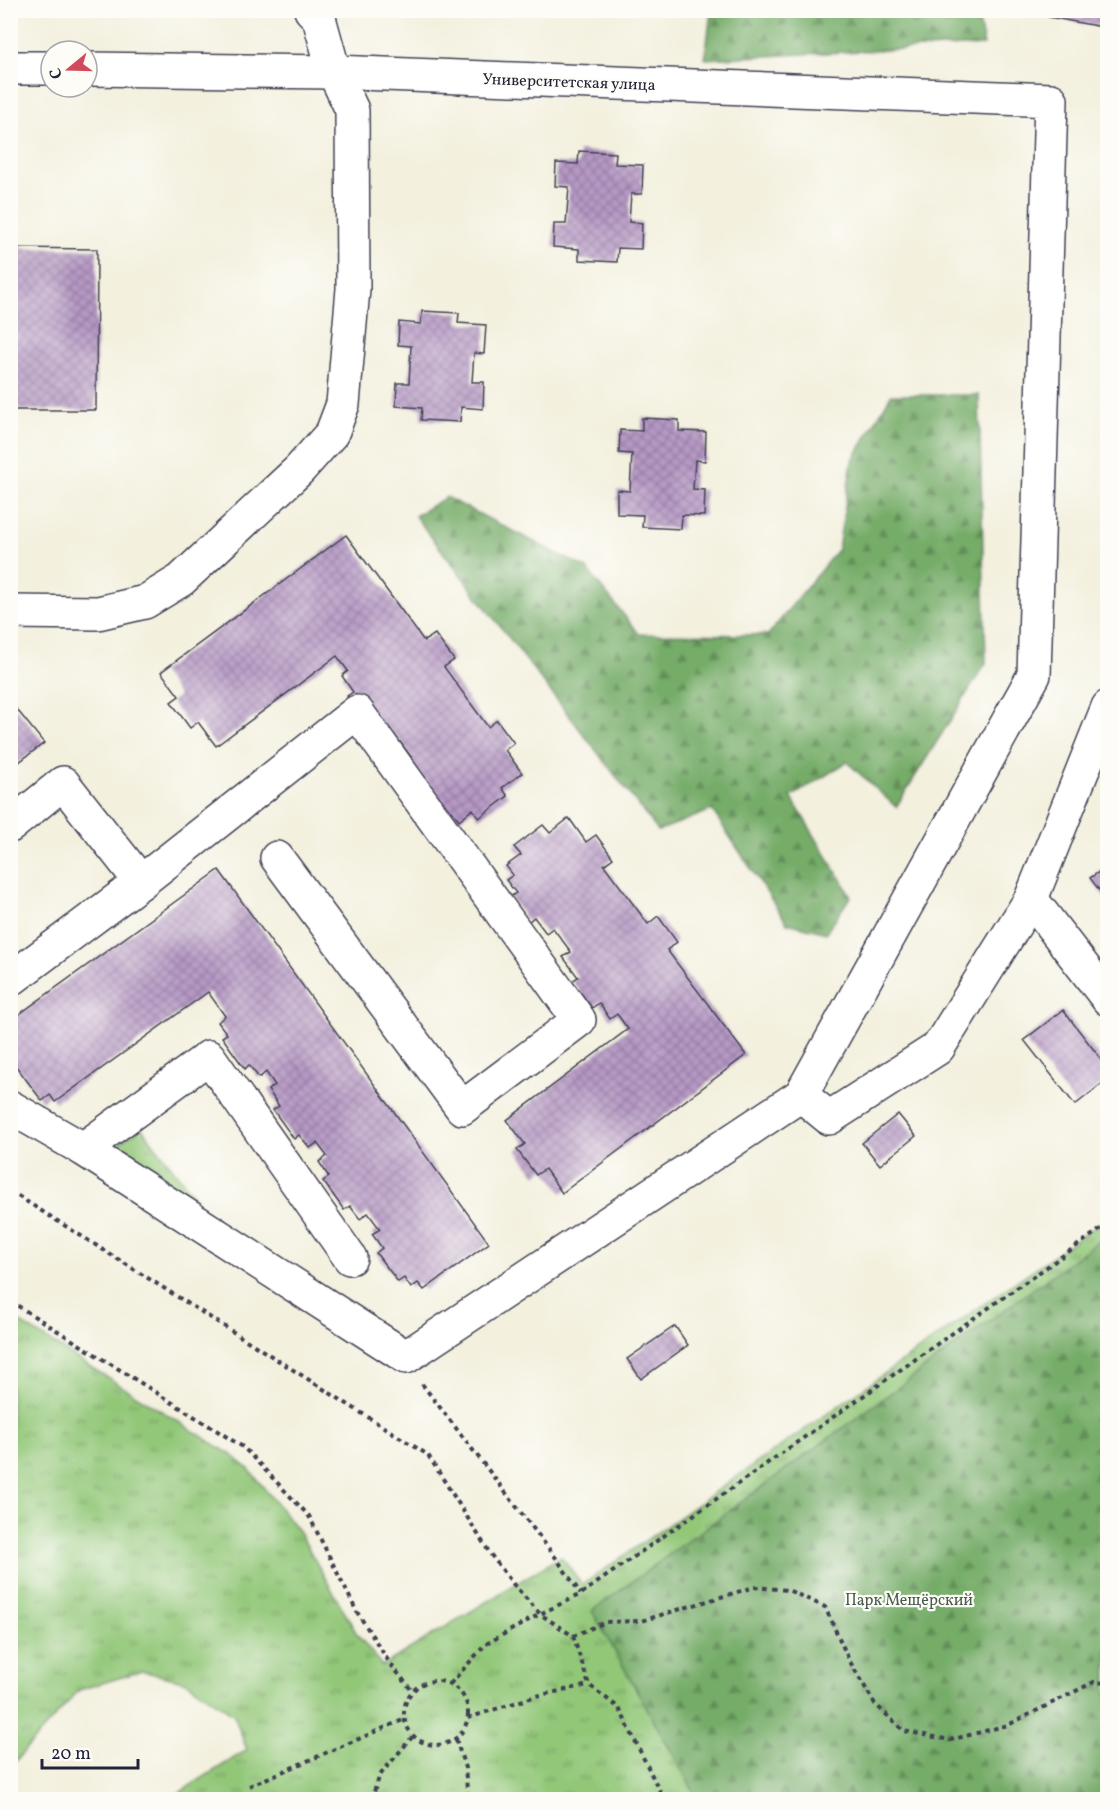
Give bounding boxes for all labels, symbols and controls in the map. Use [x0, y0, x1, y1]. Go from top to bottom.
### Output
north arrow [39, 39, 99, 99]
text: С [45, 65, 69, 82]
street label: Университетская улица [482, 69, 656, 97]
park label: Парк Мещёрский [845, 1590, 973, 1612]
scale bar [42, 1732, 138, 1770]
text: 20 m [51, 1742, 91, 1767]

